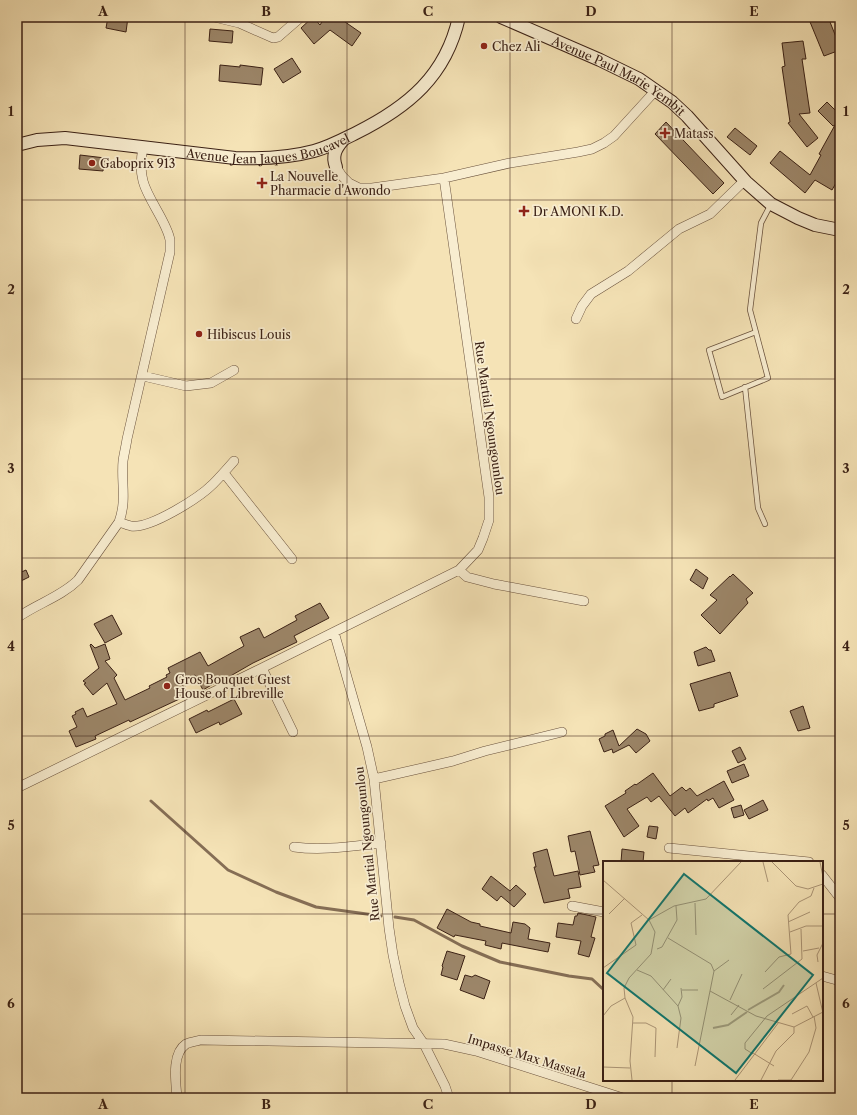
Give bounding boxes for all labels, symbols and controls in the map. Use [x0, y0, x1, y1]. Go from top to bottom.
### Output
text: A [97, 3, 109, 19]
text: B [261, 3, 271, 19]
text: C [423, 3, 433, 19]
text: D [585, 3, 597, 19]
text: E [749, 3, 759, 19]
street label: Avenue Paul Marie Yembit [549, 32, 689, 119]
place label: Chez Ali [492, 39, 541, 54]
marker: Chez Ali [479, 41, 489, 51]
text: 1 [8, 103, 14, 119]
text: 1 [843, 103, 849, 119]
place label: Matass [674, 126, 713, 141]
marker: Matass [659, 127, 671, 139]
street label: Avenue Jean Jaques Boucavel [185, 130, 352, 166]
place label: Gaboprix 913 [100, 156, 175, 171]
marker: Gaboprix 913 [87, 158, 97, 168]
place label: La Nouvelle Pharmacie d'Awondo [270, 169, 391, 198]
marker: La Nouvelle Pharmacie d'Awondo [257, 178, 267, 188]
place label: Dr AMONI K.D. [533, 204, 624, 219]
marker: Dr AMONI K.D. [518, 205, 530, 217]
text: 2 [7, 281, 15, 297]
text: 2 [842, 281, 850, 297]
place label: Hibiscus Louis [207, 327, 291, 342]
marker: Hibiscus Louis [194, 329, 204, 339]
street label: Rue Martial Ngoungounlou [472, 340, 508, 497]
text: 3 [7, 460, 15, 476]
text: 3 [842, 460, 850, 476]
text: 4 [7, 638, 15, 654]
text: 4 [842, 638, 850, 654]
place label: Gros Bouquet Guest House of Libreville [175, 672, 291, 701]
marker: Gros Bouquet Guest House of Libreville [162, 681, 172, 691]
street label: Rue Martial Ngoungounlou [351, 765, 383, 922]
text: 5 [7, 817, 15, 833]
text: 5 [842, 817, 850, 833]
inset map [603, 861, 823, 1081]
text: 6 [7, 995, 15, 1011]
text: 6 [842, 995, 850, 1011]
street label: Impasse Max Massala [466, 1031, 589, 1081]
text: A [97, 1096, 109, 1112]
text: B [261, 1096, 271, 1112]
text: C [423, 1096, 433, 1112]
text: D [585, 1096, 597, 1112]
text: E [749, 1096, 759, 1112]

